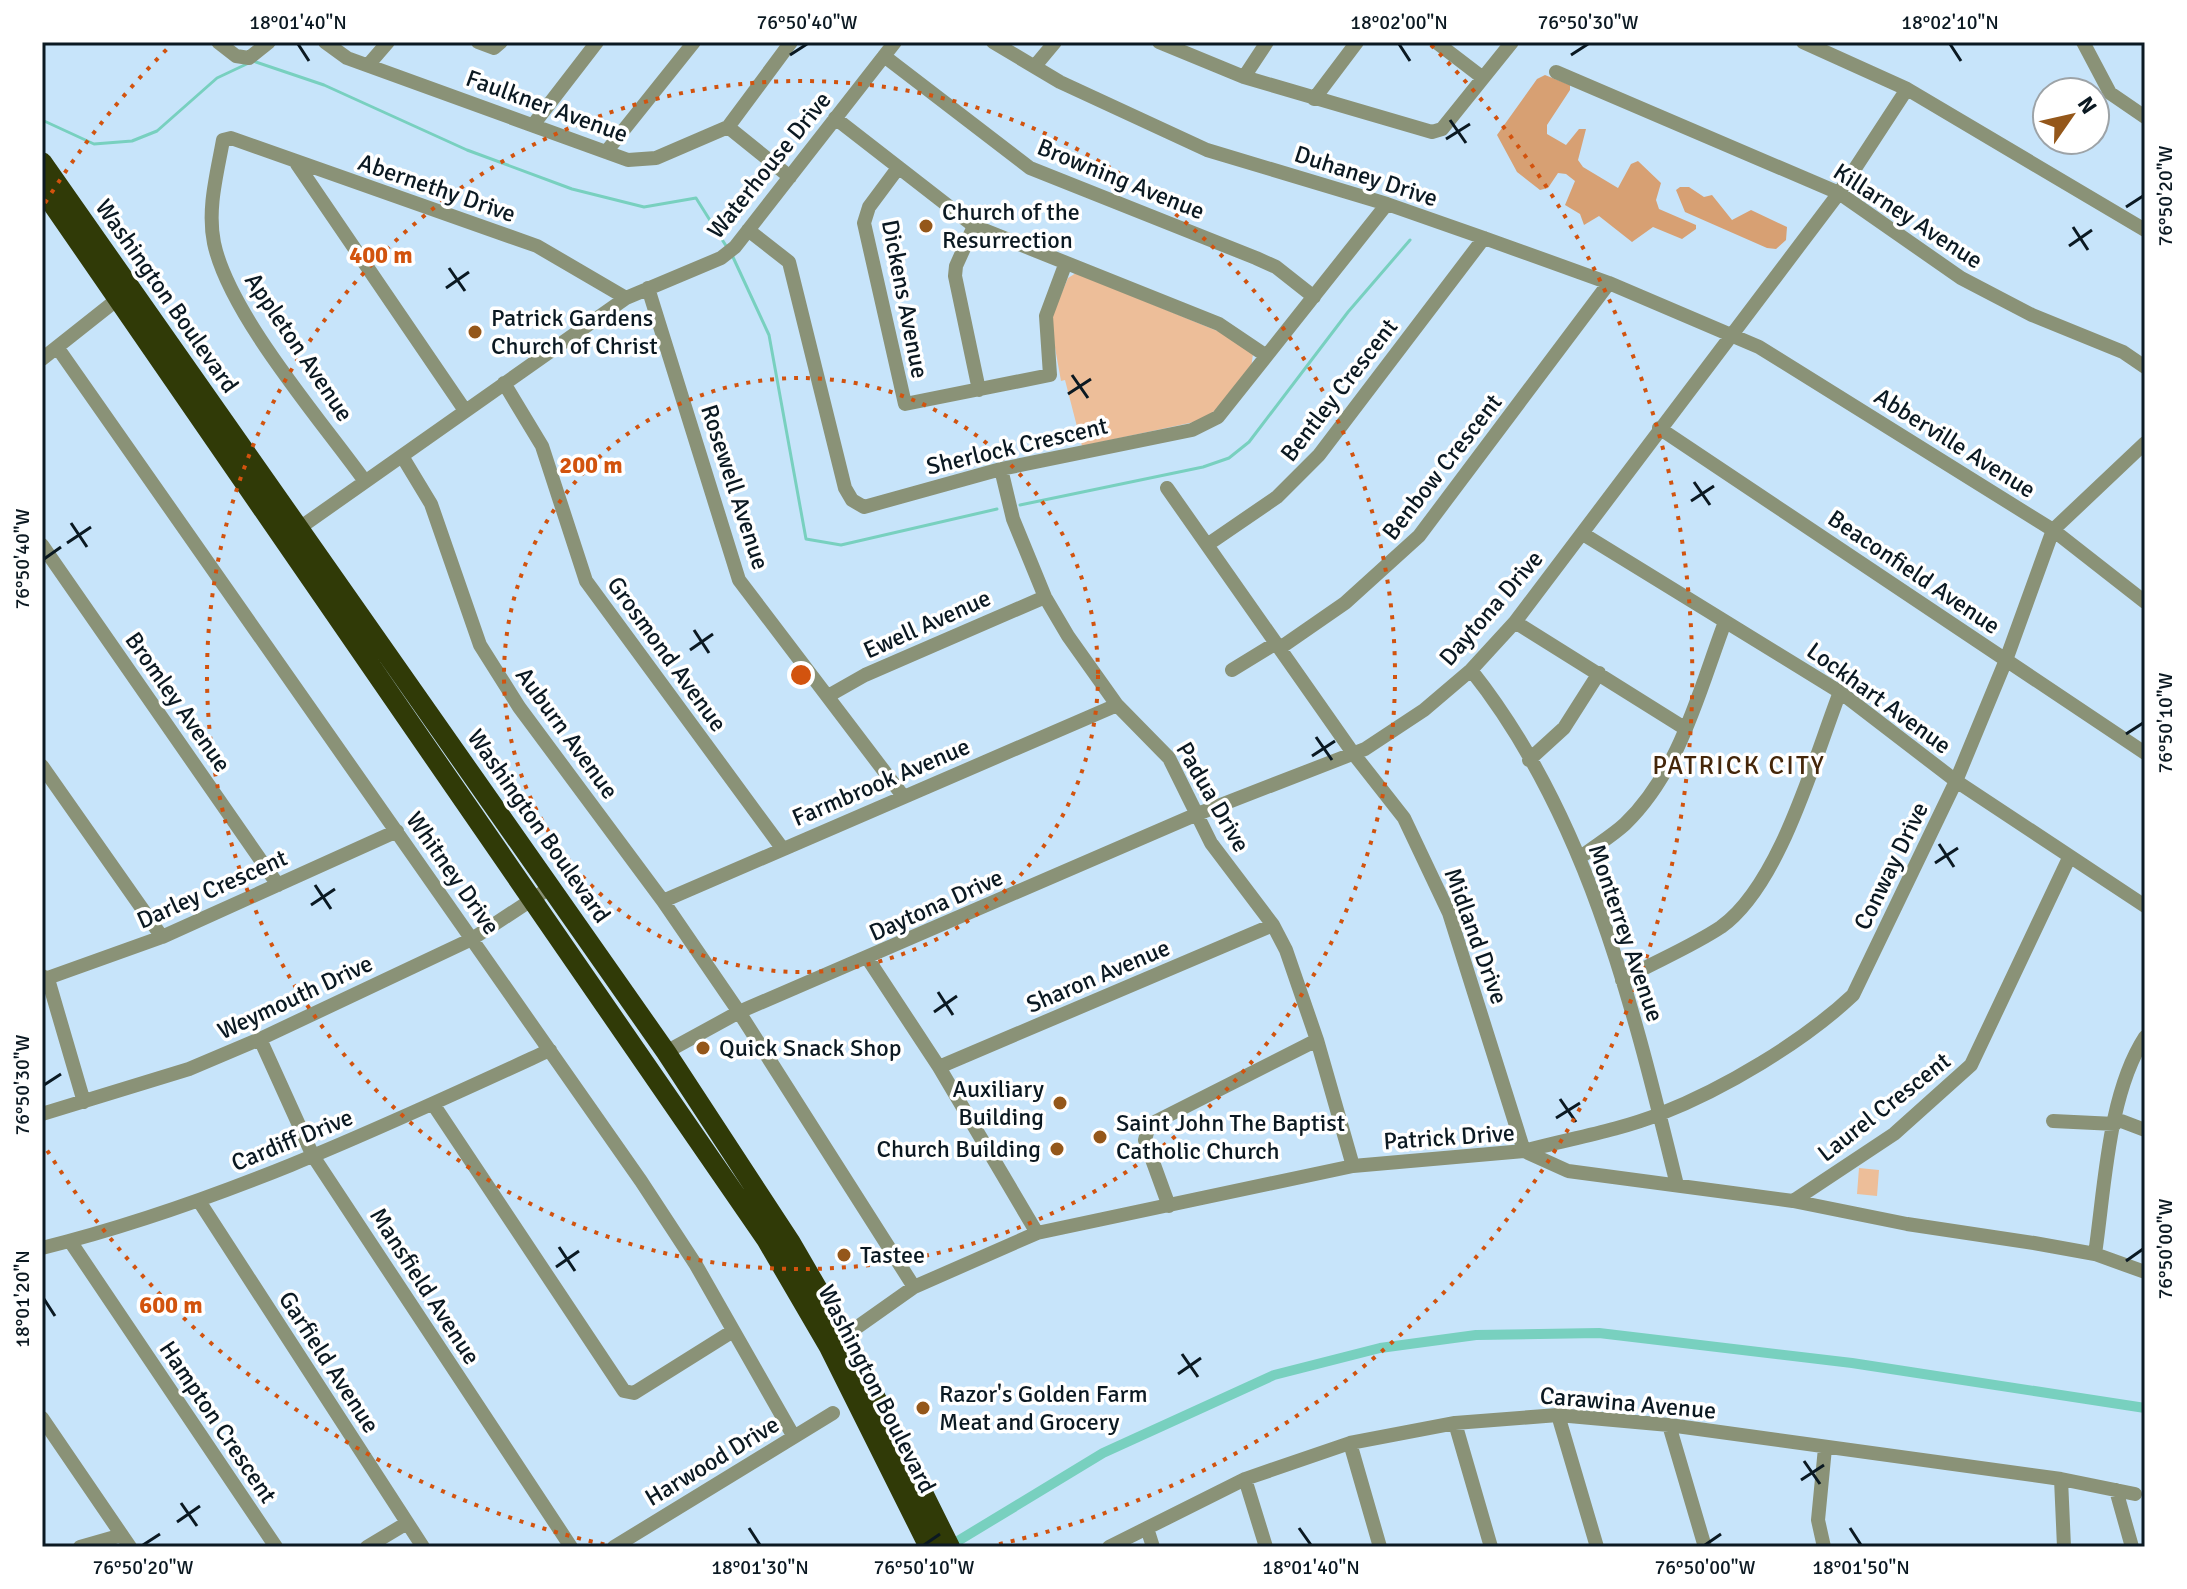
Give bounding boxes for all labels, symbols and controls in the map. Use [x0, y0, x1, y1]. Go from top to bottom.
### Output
text: 18°01'40"N [249, 10, 347, 35]
text: 76°50'40"W [756, 10, 858, 35]
text: 18°02'00"N [1350, 10, 1448, 35]
text: 76°50'30"W [1537, 10, 1639, 35]
text: 18°02'10"N [1901, 10, 1999, 35]
street label: Faulkner Avenue [462, 63, 632, 149]
north arrow [2031, 76, 2111, 156]
street label: Waterhouse Drive [701, 85, 837, 245]
text: N [2072, 91, 2103, 119]
street label: Browning Avenue [1033, 132, 1209, 226]
street label: Duhaney Drive [1291, 139, 1441, 213]
text: 76°50'20"W [2153, 145, 2178, 247]
street label: Abernethy Drive [354, 147, 520, 229]
street label: Killarney Avenue [1828, 157, 1988, 275]
street label: Washington Boulevard [89, 193, 245, 399]
place label: Church of the Resurrection [942, 197, 1080, 255]
street label: Dickens Avenue [875, 217, 935, 381]
marker: Church of the Resurrection [917, 217, 935, 235]
text: 400 m [349, 240, 413, 270]
street label: Appleton Avenue [238, 267, 360, 427]
place label: Patrick Gardens Church of Christ [491, 303, 658, 361]
street label: Bentley Crescent [1274, 313, 1404, 467]
marker: Patrick Gardens Church of Christ [466, 323, 484, 341]
street label: Abberville Avenue [1869, 381, 2041, 505]
street label: Benbow Crescent [1376, 388, 1508, 546]
street label: Rosewell Avenue [694, 401, 776, 573]
street label: Sherlock Crescent [923, 411, 1111, 481]
text: 200 m [559, 450, 623, 480]
street label: Beaconfield Avenue [1822, 503, 2006, 641]
text: 76°50'40"W [10, 508, 35, 610]
street label: Daytona Drive [1433, 544, 1549, 672]
street label: Grosmond Avenue [601, 571, 733, 737]
street label: Ewell Avenue [859, 583, 995, 665]
street label: Bromley Avenue [119, 626, 237, 778]
street label: Lockhart Avenue [1801, 636, 1957, 760]
street label: Auburn Avenue [509, 661, 625, 805]
centre of rings [787, 661, 815, 689]
text: 76°50'10"W [2153, 672, 2178, 774]
street label: Washington Boulevard [461, 723, 617, 929]
street label: Farmbrook Avenue [788, 731, 974, 833]
street label: Padua Drive [1169, 737, 1257, 857]
district label: PATRICK CITY [1652, 750, 1826, 782]
street label: Conway Drive [1847, 797, 1935, 935]
street label: Whitney Drive [400, 806, 506, 940]
street label: Monterrey Avenue [1582, 840, 1670, 1026]
street label: Darley Crescent [132, 842, 292, 936]
street label: Daytona Drive [864, 862, 1008, 948]
street label: Midland Drive [1438, 864, 1514, 1008]
street label: Sharon Avenue [1022, 932, 1174, 1020]
street label: Weymouth Drive [213, 948, 377, 1046]
place label: Quick Snack Shop [719, 1033, 902, 1063]
text: 76°50'30"W [10, 1034, 35, 1136]
marker: Quick Snack Shop [694, 1039, 712, 1057]
street label: Laurel Crescent [1812, 1046, 1956, 1168]
place label: Auxiliary Building [953, 1074, 1044, 1132]
marker: Auxiliary Building [1051, 1094, 1069, 1112]
street label: Cardiff Drive [227, 1102, 357, 1178]
place label: Saint John The Baptist Catholic Church [1116, 1108, 1345, 1166]
street label: Patrick Drive [1382, 1117, 1516, 1157]
marker: Saint John The Baptist Catholic Church [1091, 1128, 1109, 1146]
place label: Church Building [876, 1134, 1041, 1164]
marker: Church Building [1048, 1140, 1066, 1158]
text: 76°50'00"W [2153, 1198, 2178, 1300]
street label: Mansfield Avenue [363, 1202, 487, 1370]
place label: Tastee [860, 1240, 925, 1270]
marker: Tastee [835, 1246, 853, 1264]
text: 18°01'20"N [10, 1250, 35, 1348]
street label: Washington Boulevard [812, 1280, 942, 1498]
street label: Garfield Avenue [272, 1285, 386, 1439]
text: 600 m [139, 1290, 203, 1320]
street label: Hampton Crescent [153, 1335, 283, 1509]
place label: Razor's Golden Farm Meat and Grocery [939, 1379, 1148, 1437]
street label: Carawina Avenue [1539, 1380, 1717, 1426]
marker: Razor's Golden Farm Meat and Grocery [914, 1399, 932, 1417]
street label: Harwood Drive [639, 1409, 785, 1513]
text: 76°50'20"W [92, 1555, 194, 1580]
text: 18°01'30"N [711, 1555, 809, 1580]
text: 76°50'10"W [873, 1555, 975, 1580]
text: 18°01'40"N [1262, 1555, 1360, 1580]
text: 76°50'00"W [1654, 1555, 1756, 1580]
text: 18°01'50"N [1812, 1555, 1910, 1580]

